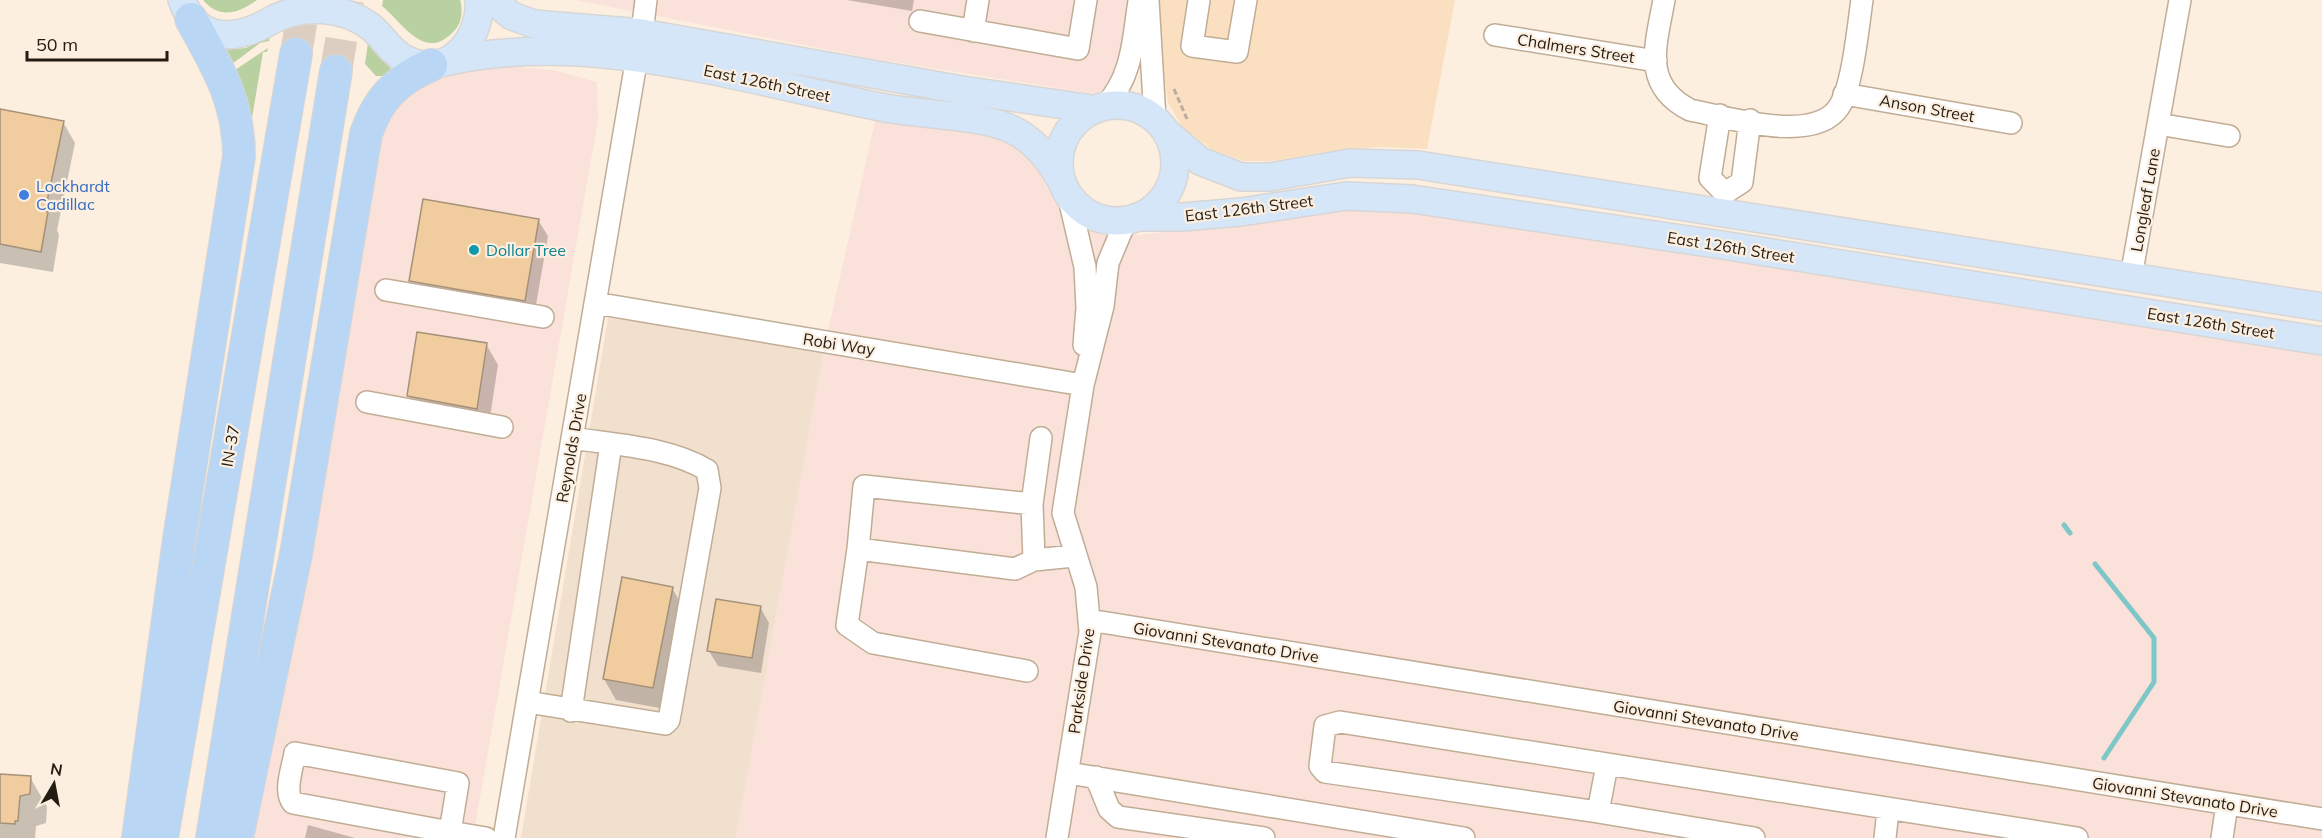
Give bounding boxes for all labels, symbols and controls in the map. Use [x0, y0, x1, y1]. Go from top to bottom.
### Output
scale bar [27, 24, 166, 62]
street label: Chalmers Street [1516, 29, 1637, 67]
text: 50 m [36, 33, 78, 56]
street label: East 126th Street [702, 60, 832, 106]
street label: Anson Street [1878, 90, 1976, 126]
street label: Longleaf Lane [2126, 147, 2164, 253]
place label: Lockhardt Cadillac [36, 176, 110, 214]
marker: Lockhardt Cadillac [17, 188, 31, 202]
street label: East 126th Street [1184, 190, 1314, 226]
street label: East 126th Street [1666, 227, 1797, 267]
place label: Dollar Tree [486, 240, 566, 260]
marker: Dollar Tree [467, 243, 481, 257]
street label: East 126th Street [2146, 303, 2277, 343]
street label: Robi Way [802, 328, 877, 360]
street label: Reynolds Drive [552, 392, 590, 504]
street label: IN-37 [216, 424, 244, 468]
street label: Giovanni Stevanato Drive [1132, 617, 1320, 667]
street label: Parkside Drive [1064, 627, 1098, 735]
street label: Giovanni Stevanato Drive [1612, 695, 1800, 745]
north arrow [24, 754, 84, 814]
text: N [49, 758, 64, 780]
street label: Giovanni Stevanato Drive [2091, 772, 2279, 822]

